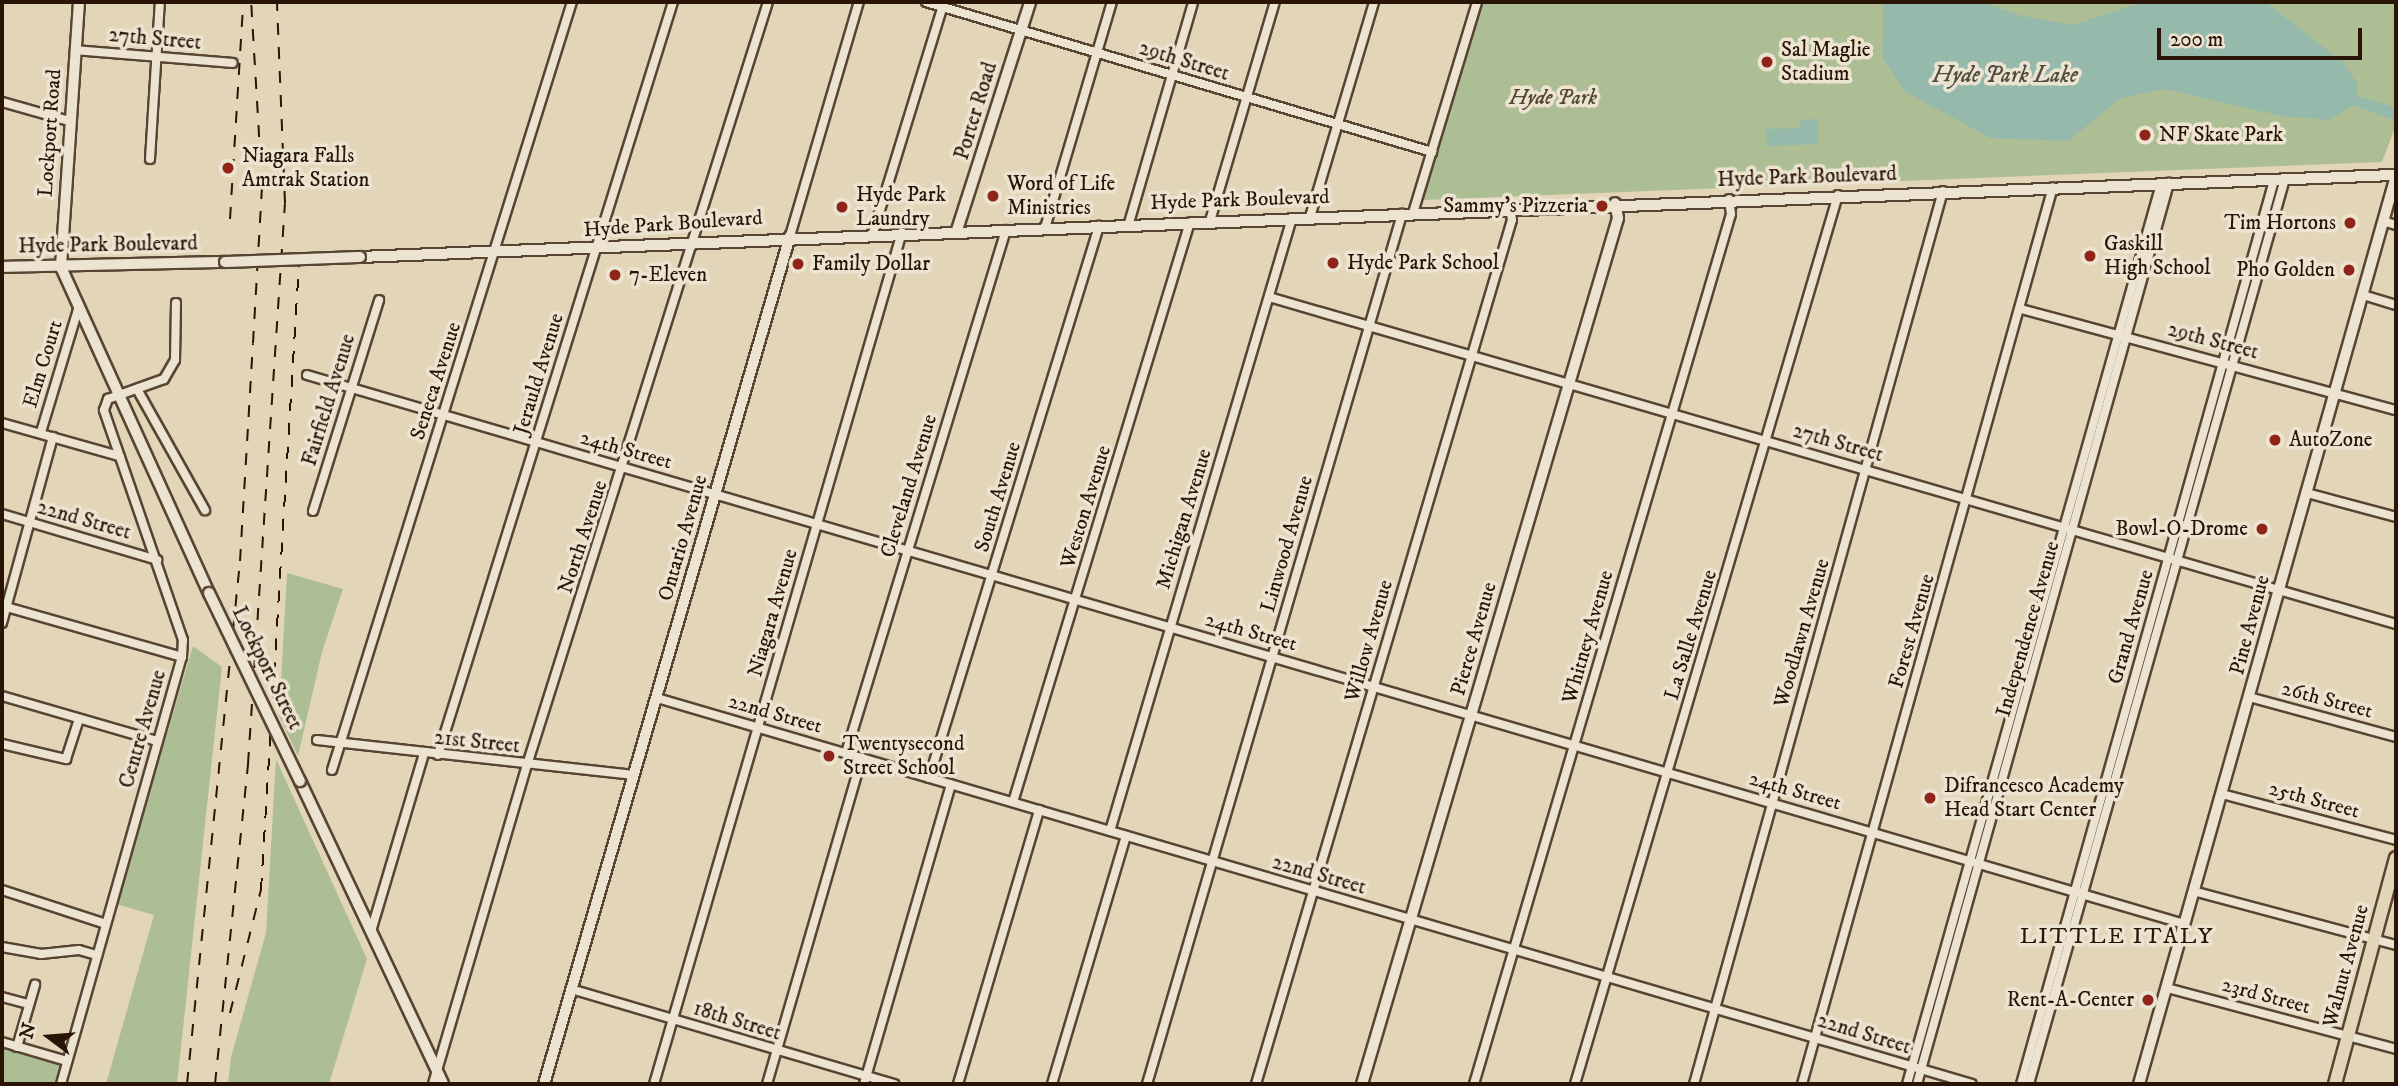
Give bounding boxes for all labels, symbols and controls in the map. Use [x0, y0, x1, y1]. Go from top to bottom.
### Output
scale bar [2160, 14, 2365, 58]
street label: 27th Street [108, 22, 202, 56]
text: 200 m [2170, 27, 2223, 53]
street label: 29th Street [1136, 35, 1232, 87]
place label: Sal Maglie Stadium [1781, 37, 1870, 87]
marker: Sal Maglie Stadium [1759, 54, 1775, 70]
street label: Porter Road [949, 59, 1003, 163]
water label: Hyde Park Lake [1932, 62, 2078, 90]
street label: Lockport Road [33, 68, 67, 198]
park label: Hyde Park [1509, 85, 1597, 111]
place label: NF Skate Park [2159, 122, 2283, 148]
marker: NF Skate Park [2137, 127, 2153, 143]
place label: Niagara Falls Amtrak Station [242, 143, 369, 193]
marker: Niagara Falls Amtrak Station [220, 160, 236, 176]
street label: Hyde Park Boulevard [1717, 161, 1897, 193]
place label: Word of Life Ministries [1007, 171, 1115, 221]
place label: Hyde Park Laundry [856, 182, 946, 232]
street label: Hyde Park Boulevard [1150, 184, 1330, 216]
marker: Word of Life Ministries [985, 188, 1001, 204]
place label: Sammy's Pizzeria [1443, 193, 1588, 219]
marker: Sammy's Pizzeria [1594, 198, 1610, 214]
marker: Hyde Park Laundry [834, 199, 850, 215]
street label: Hyde Park Boulevard [583, 205, 763, 243]
place label: Tim Hortons [2224, 210, 2336, 236]
marker: Tim Hortons [2342, 215, 2358, 231]
street label: Hyde Park Boulevard [18, 231, 198, 259]
place label: Gaskill High School [2104, 231, 2210, 281]
marker: Gaskill High School [2082, 248, 2098, 264]
place label: Hyde Park School [1347, 250, 1499, 276]
place label: Family Dollar [812, 251, 930, 277]
marker: Hyde Park School [1325, 255, 1341, 271]
marker: Family Dollar [790, 256, 806, 272]
place label: Pho Golden [2236, 257, 2335, 283]
place label: 7-Eleven [629, 262, 707, 288]
marker: Pho Golden [2341, 262, 2357, 278]
marker: 7-Eleven [607, 267, 623, 283]
street label: Jerauld Avenue [509, 310, 569, 438]
street label: Elm Court [18, 317, 68, 411]
street label: 29th Street [2165, 317, 2261, 365]
street label: Seneca Avenue [405, 319, 467, 443]
street label: Fairfield Avenue [297, 331, 361, 469]
street label: Cleveland Avenue [875, 411, 943, 561]
street label: 27th Street [1790, 418, 1886, 468]
street label: 24th Street [577, 425, 675, 475]
place label: AutoZone [2289, 427, 2373, 453]
marker: AutoZone [2267, 432, 2283, 448]
street label: South Avenue [969, 439, 1027, 555]
street label: Weston Avenue [1055, 443, 1117, 571]
street label: Michigan Avenue [1151, 446, 1217, 592]
street label: Ontario Avenue [653, 472, 713, 604]
street label: Linwood Avenue [1255, 473, 1319, 615]
street label: North Avenue [553, 477, 613, 597]
street label: 22nd Street [34, 495, 134, 545]
place label: Bowl-O-Drome [2115, 516, 2248, 542]
marker: Bowl-O-Drome [2254, 521, 2270, 537]
street label: Independence Avenue [1991, 538, 2065, 720]
street label: Niagara Avenue [743, 546, 803, 680]
street label: Woodlawn Avenue [1769, 556, 1835, 710]
street label: Whitney Avenue [1557, 567, 1619, 707]
street label: La Salle Avenue [1659, 567, 1723, 703]
street label: Grand Avenue [2103, 567, 2159, 687]
street label: Forest Avenue [1884, 571, 1940, 691]
street label: Pine Avenue [2225, 572, 2275, 678]
street label: Willow Avenue [1340, 577, 1398, 705]
street label: Pierce Avenue [1446, 579, 1502, 699]
street label: Lockport Street [226, 602, 308, 734]
street label: 24th Street [1202, 607, 1300, 657]
street label: Centre Avenue [114, 667, 172, 791]
street label: 26th Street [2279, 676, 2375, 724]
street label: 22nd Street [725, 689, 825, 739]
street label: 21st Street [433, 725, 521, 759]
place label: Twentysecond Street School [843, 731, 964, 781]
marker: Twentysecond Street School [821, 748, 837, 764]
street label: 24th Street [1746, 766, 1844, 816]
place label: Difrancesco Academy Head Start Center [1944, 773, 2124, 823]
street label: 25th Street [2266, 776, 2362, 824]
marker: Difrancesco Academy Head Start Center [1922, 790, 1938, 806]
street label: 22nd Street [1269, 850, 1369, 900]
street label: Walnut Avenue [2318, 902, 2374, 1030]
district label: LITTLE ITALY [2021, 923, 2213, 951]
street label: 23rd Street [2219, 972, 2313, 1020]
place label: Rent-A-Center [2007, 987, 2134, 1013]
marker: Rent-A-Center [2140, 992, 2156, 1008]
street label: 18th Street [690, 996, 784, 1046]
north arrow [14, 1002, 84, 1072]
street label: 22nd Street [1814, 1008, 1914, 1060]
text: N [15, 1020, 42, 1042]

